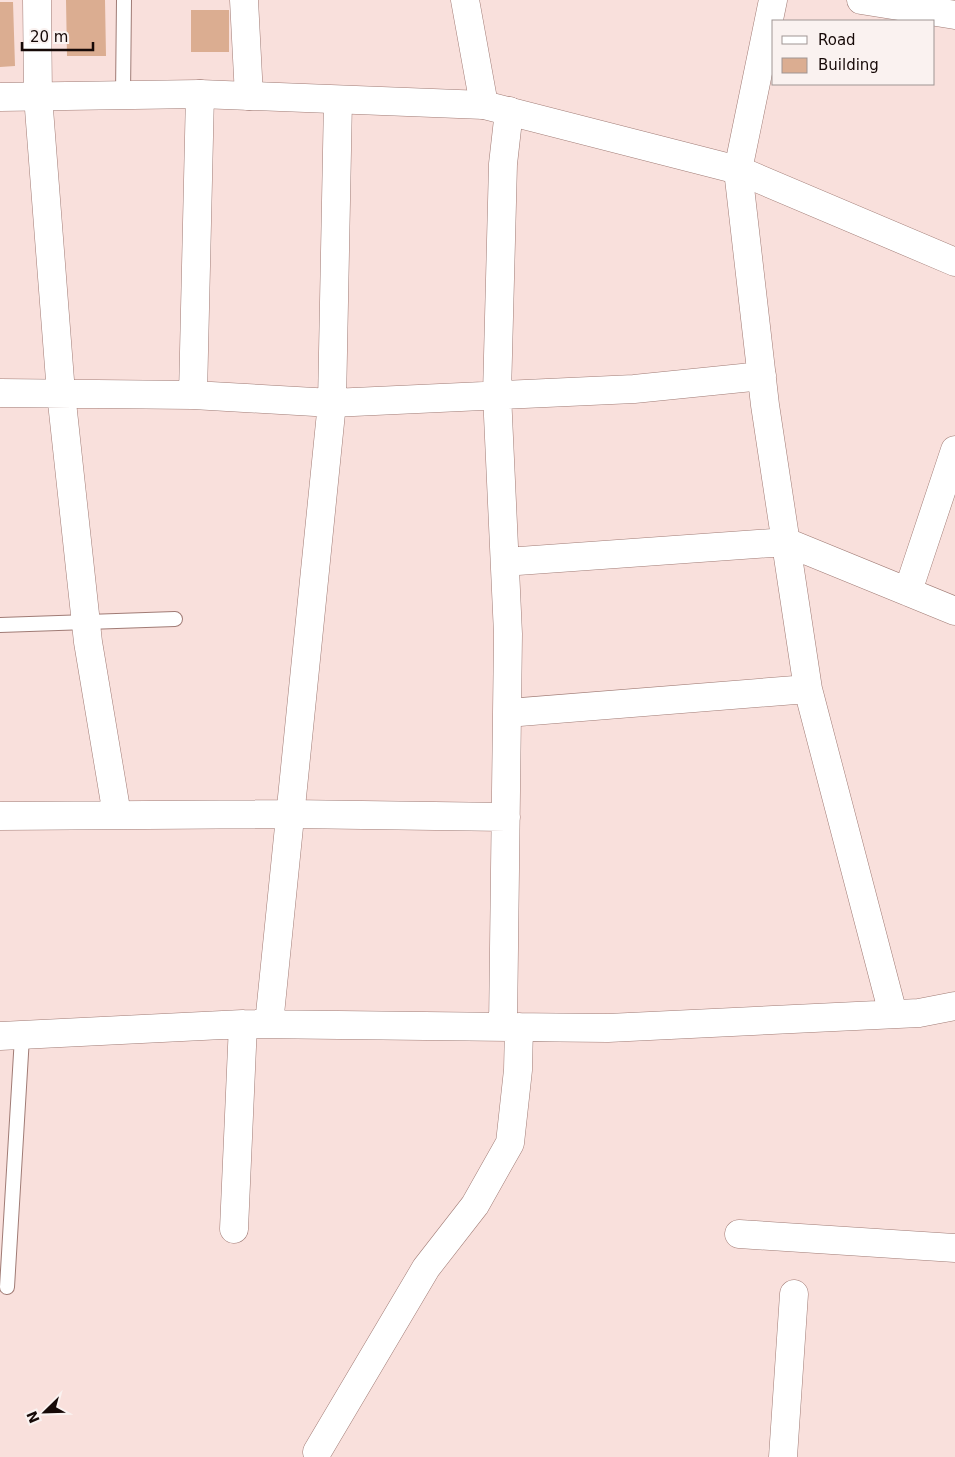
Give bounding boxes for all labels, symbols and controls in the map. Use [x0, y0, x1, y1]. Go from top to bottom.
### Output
scale bar [22, 20, 94, 52]
legend [772, 20, 935, 85]
text: 20 m [30, 28, 68, 46]
text: Road [818, 31, 856, 49]
text: Building [818, 56, 879, 74]
north arrow [20, 1387, 70, 1437]
text: N [23, 1409, 43, 1426]

